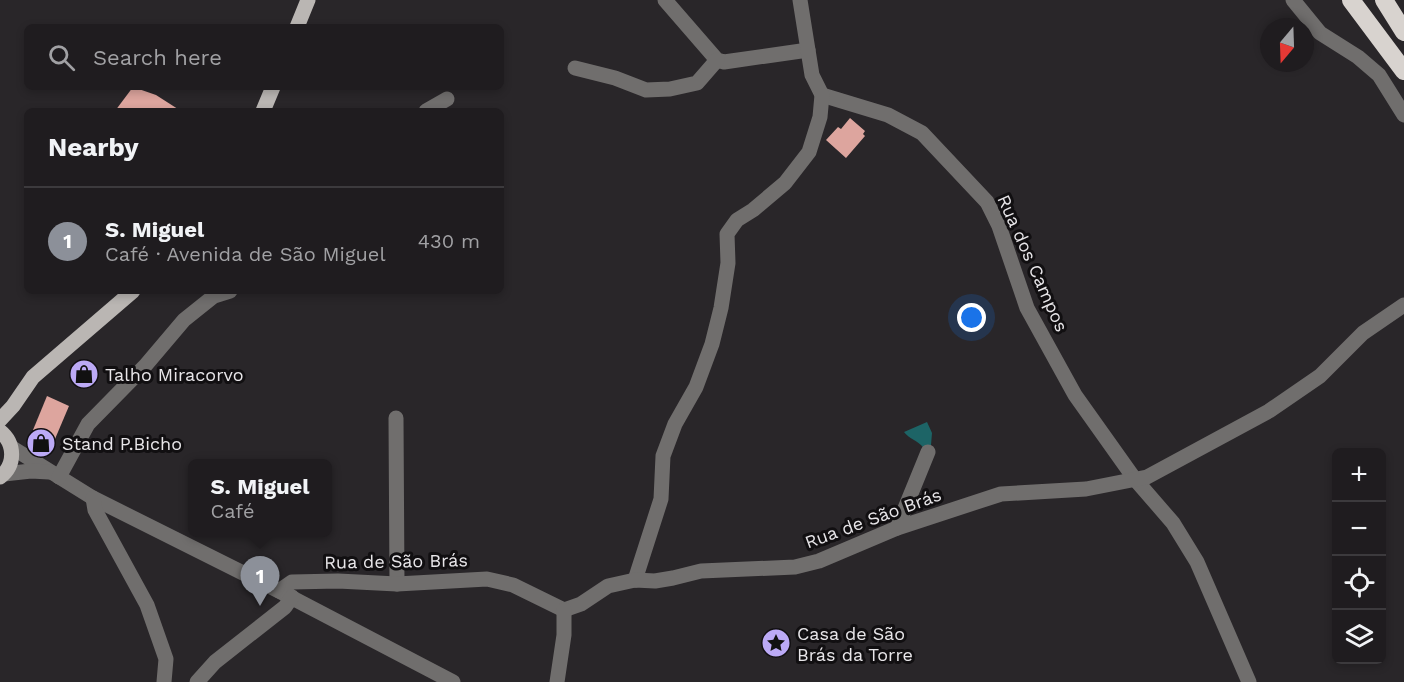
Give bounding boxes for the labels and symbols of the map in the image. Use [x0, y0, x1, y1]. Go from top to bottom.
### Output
north arrow [1260, 18, 1314, 72]
street label: Rua dos Campos [993, 191, 1073, 335]
your location [957, 303, 986, 332]
shop icon: Talho Miracorvo [68, 358, 100, 390]
place label: Talho Miracorvo [105, 364, 244, 385]
shop icon: Stand P.Bicho [25, 427, 57, 459]
place label: Stand P.Bicho [62, 433, 182, 454]
street label: Rua de São Brás [802, 484, 944, 552]
street label: Rua de São Brás [324, 549, 468, 573]
pin: 1 [240, 556, 280, 606]
place label: Casa de São Brás da Torre [797, 623, 913, 665]
place icon: Casa de São Brás da Torre [760, 627, 792, 659]

